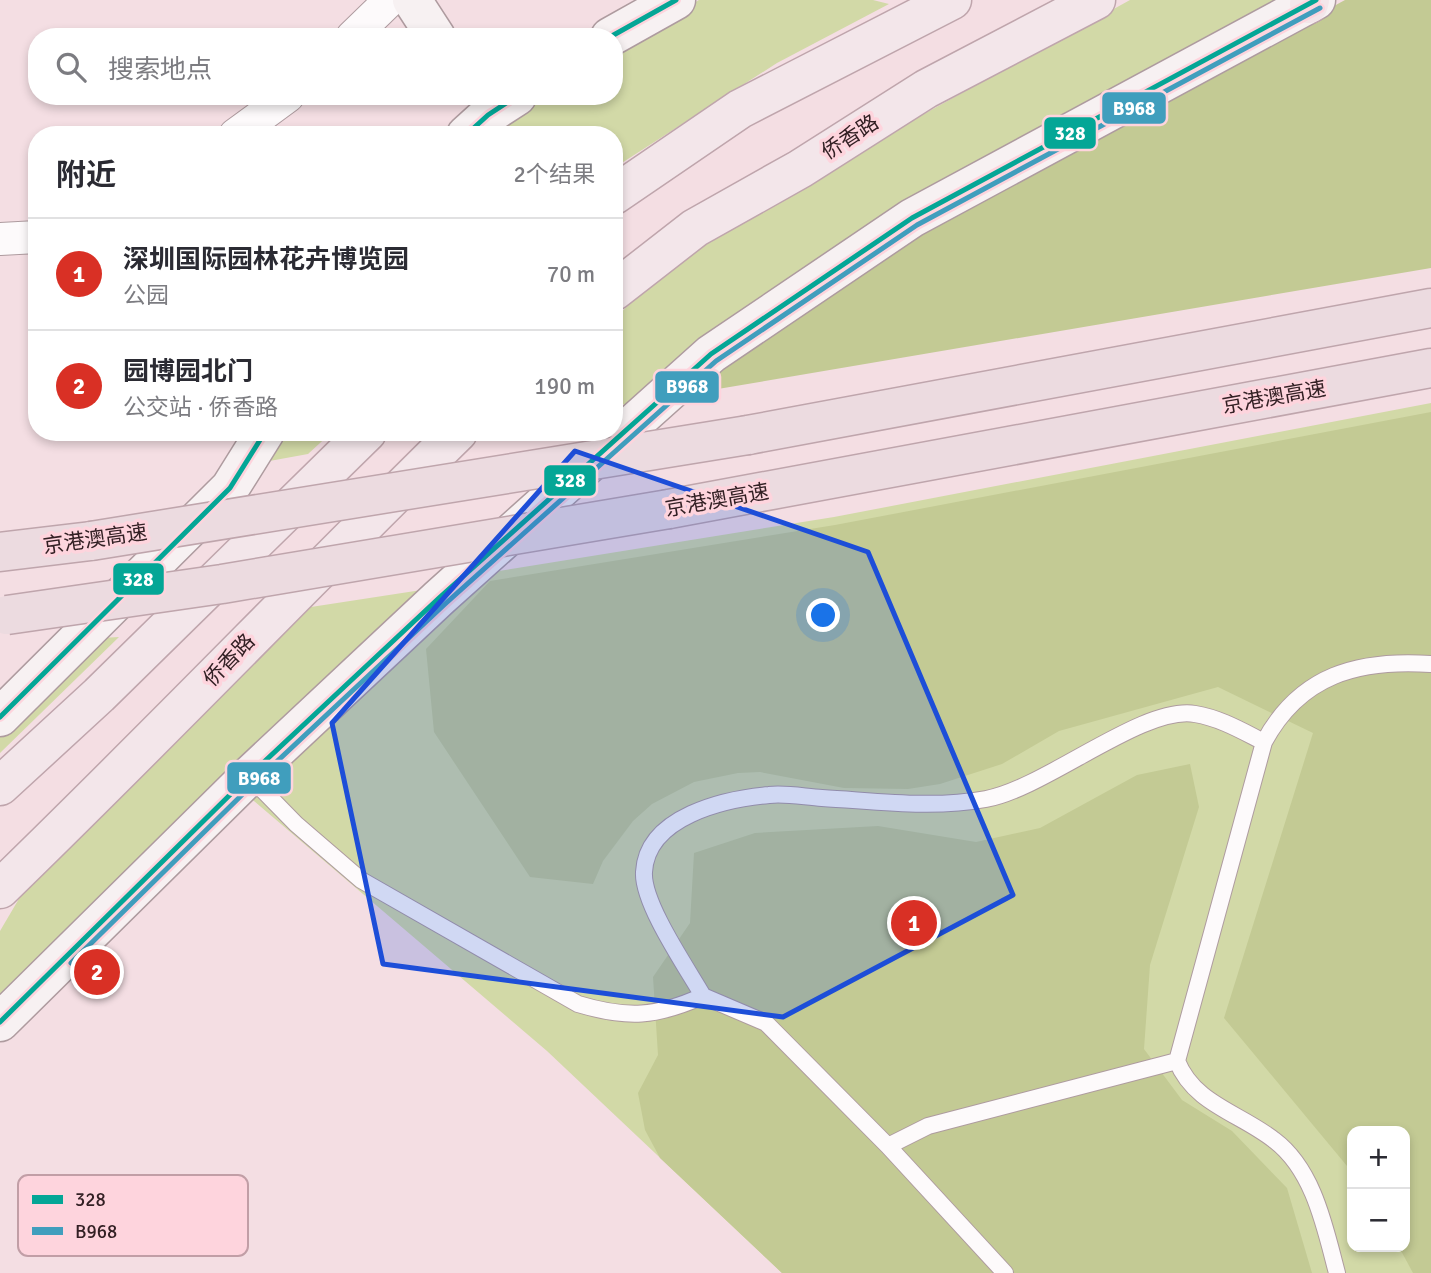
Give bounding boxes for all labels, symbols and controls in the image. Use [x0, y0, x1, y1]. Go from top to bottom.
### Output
search box [28, 28, 623, 105]
icon: search [52, 48, 90, 86]
text: 搜索地点 [108, 54, 212, 86]
line badge: B968 [1101, 91, 1167, 125]
text: B968 [1113, 97, 1155, 121]
street label: 侨香路 [817, 109, 883, 165]
line badge: 328 [1043, 116, 1097, 150]
text: 328 [1055, 122, 1085, 146]
text: 附近 [56, 157, 116, 194]
text: 2个结果 [514, 160, 595, 189]
text: 深圳国际园林花卉博览园 [123, 244, 409, 276]
text: 1 [73, 260, 85, 289]
text: 70 m [547, 260, 595, 289]
text: 公园 [123, 281, 169, 310]
text: 园博园北门 [123, 356, 253, 388]
line badge: B968 [654, 370, 720, 404]
text: 2 [73, 372, 85, 401]
text: 190 m [534, 372, 595, 401]
text: B968 [666, 375, 708, 399]
street label: 京港澳高速 [1220, 375, 1328, 419]
text: 公交站 · 侨香路 [123, 393, 278, 422]
line badge: 328 [543, 464, 597, 497]
text: 328 [555, 469, 585, 493]
street label: 京港澳高速 [663, 478, 771, 522]
street label: 京港澳高速 [41, 519, 149, 559]
line badge: 328 [112, 562, 165, 596]
text: 328 [123, 568, 153, 592]
your location [806, 598, 840, 632]
street label: 侨香路 [198, 628, 260, 692]
line badge: B968 [226, 761, 292, 795]
text: B968 [238, 767, 280, 791]
pin: 1 [891, 897, 937, 949]
pin: 2 [74, 946, 120, 998]
map controls [1347, 1126, 1410, 1252]
button: + [1347, 1126, 1410, 1189]
legend [18, 1175, 248, 1256]
text: 328 [75, 1188, 106, 1212]
button: − [1347, 1189, 1410, 1252]
text: B968 [75, 1220, 117, 1244]

